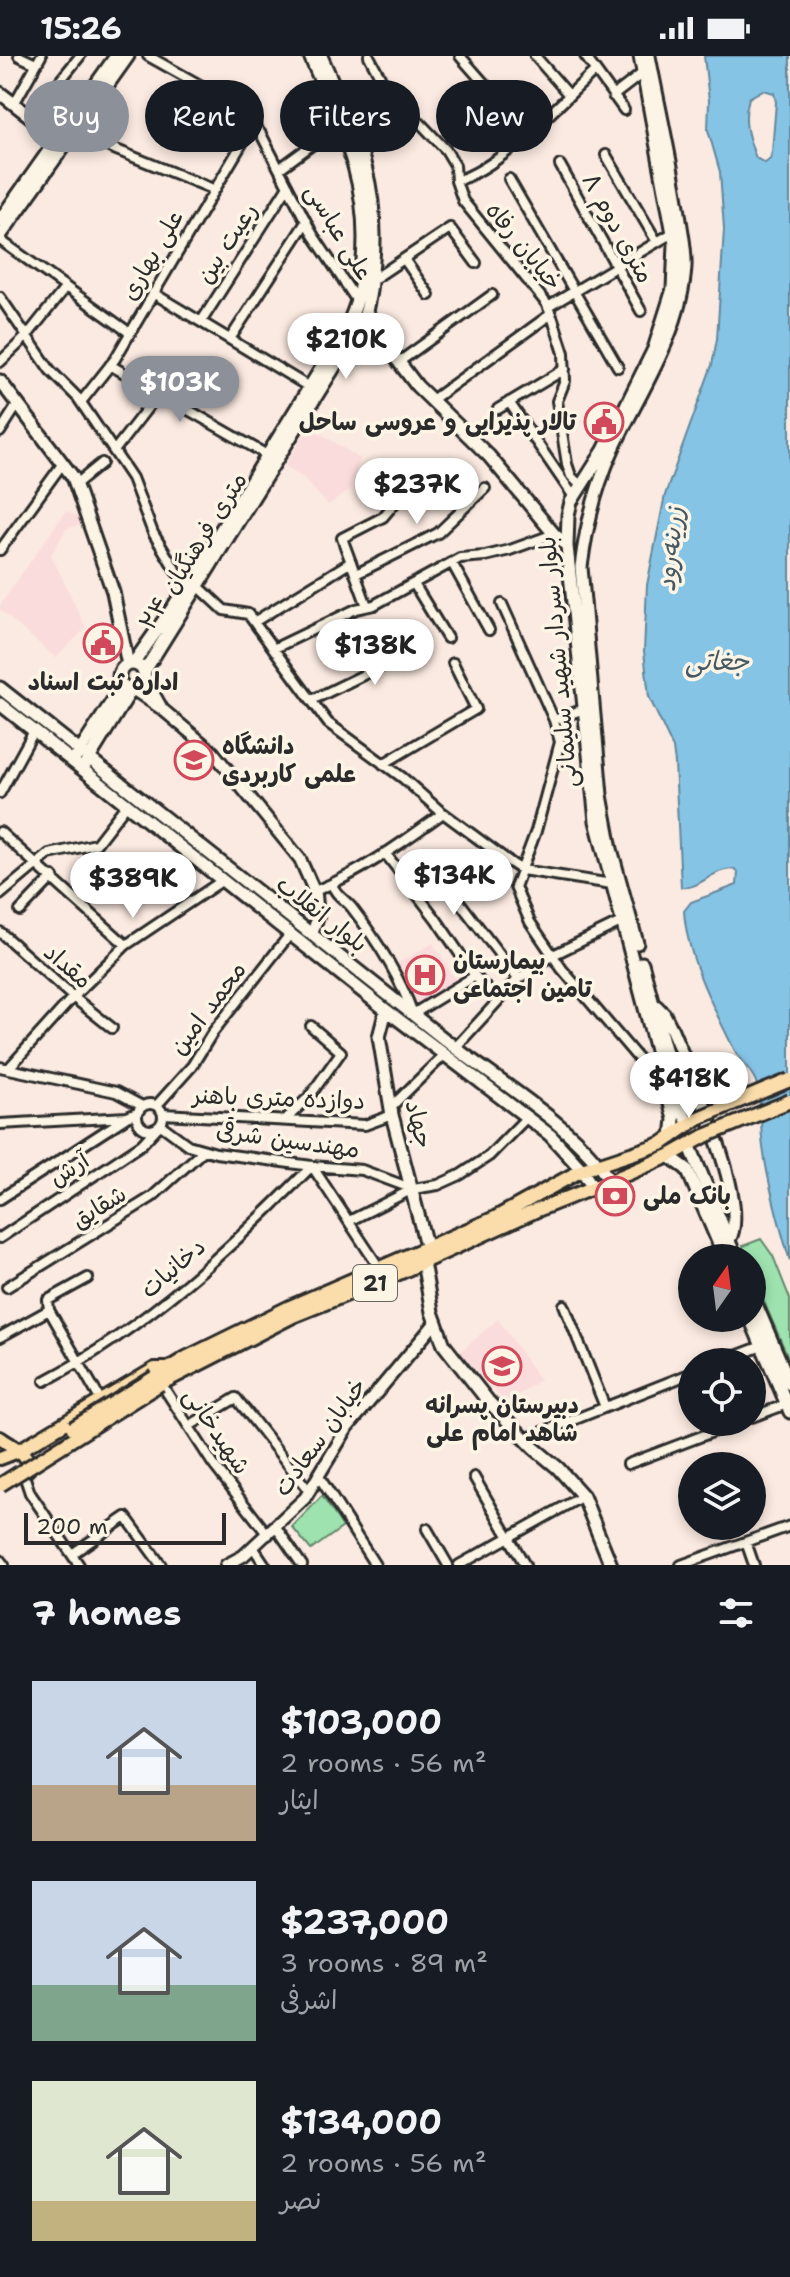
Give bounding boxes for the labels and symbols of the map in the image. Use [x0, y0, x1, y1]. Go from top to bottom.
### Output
street label: ۸ متری دوم [572, 167, 661, 290]
street label: علی عباسی [298, 178, 380, 286]
street label: خیابان رفاه [478, 195, 570, 297]
street label: رعیت بین [189, 196, 265, 290]
street label: علی بهاری [113, 204, 191, 306]
pin: $210K [290, 313, 402, 381]
pin: $103K [124, 356, 236, 424]
public building icon: تالار پذیرایی و عروسی ساحل [583, 401, 625, 443]
place label: تالار پذیرایی و عروسی ساحل [299, 406, 577, 438]
pin: $237K [361, 458, 473, 526]
street label: ۲۴ متری فرهنگیان [132, 466, 254, 636]
water label: زرینه‌رود [648, 504, 691, 593]
street label: بلوار سردار شهید سلیمانی [531, 535, 585, 789]
pin: $138K [319, 619, 431, 687]
public building icon: اداره ثبت اسناد [82, 622, 124, 664]
water label: جغاتی [685, 643, 750, 678]
place label: اداره ثبت اسناد [28, 666, 178, 698]
place label: دانشگاه علمی کاربردی [222, 730, 356, 790]
school or university icon: دانشگاه علمی کاربردی [173, 739, 215, 781]
pin: $134K [398, 849, 510, 917]
pin: $389K [77, 852, 189, 920]
street label: بلوار انقلاب [270, 868, 374, 960]
street label: مقداد [37, 936, 99, 996]
place label: بیمارستان تامین اجتماعی [453, 945, 592, 1005]
hospital icon: بیمارستان تامین اجتماعی [404, 954, 446, 996]
street label: محمد امین [162, 955, 254, 1061]
pin: $418K [633, 1052, 745, 1120]
street label: دوازده متری باهنر [190, 1079, 366, 1117]
street label: جهاد [398, 1096, 440, 1152]
street label: مهندسین شرقی [214, 1114, 362, 1166]
street label: آرش [43, 1144, 96, 1194]
bank icon: بانک ملی [594, 1175, 636, 1217]
street label: شقایق [65, 1178, 133, 1236]
place label: بانک ملی [643, 1180, 731, 1212]
street label: دخانیات [134, 1231, 212, 1305]
north arrow [678, 1244, 766, 1332]
road number: 21 [353, 1265, 397, 1301]
school or university icon: دبیرستان پسرانه شاهد امام علی [481, 1345, 523, 1387]
street label: خیابان سعادت [266, 1371, 374, 1503]
street label: شهیدخانی [176, 1381, 258, 1481]
place label: دبیرستان پسرانه شاهد امام علی [425, 1389, 579, 1451]
scale bar [24, 1509, 226, 1545]

